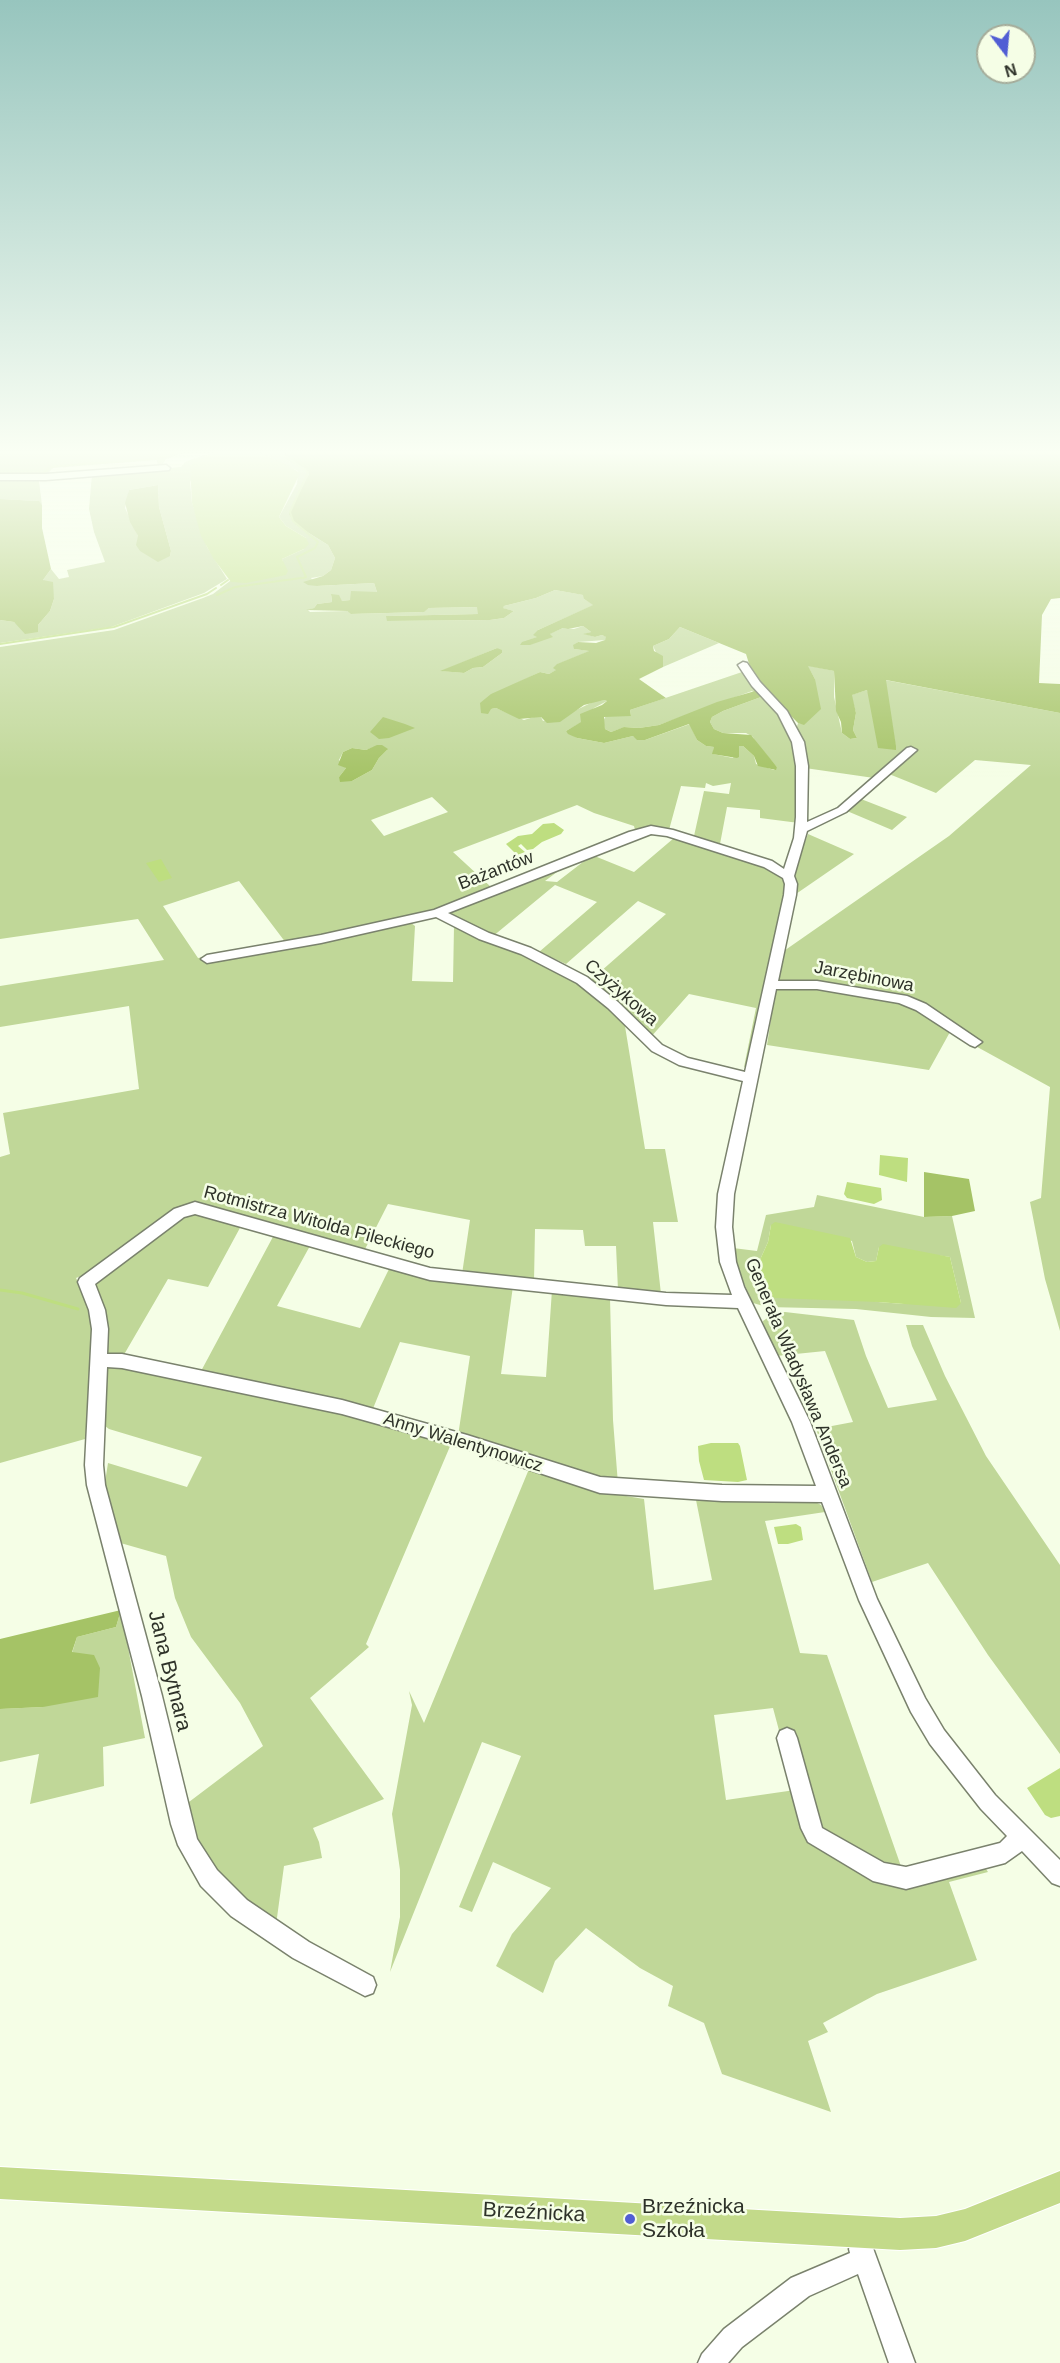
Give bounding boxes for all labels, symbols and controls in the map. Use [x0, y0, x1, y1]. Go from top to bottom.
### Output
north arrow [976, 24, 1036, 84]
text: N [1003, 60, 1018, 80]
street label: Bażantów [455, 847, 537, 895]
street label: Czyżykowa [580, 955, 662, 1031]
street label: Jarzębinowa [812, 957, 916, 997]
street label: Rotmistrza Witolda Pileckiego [201, 1182, 437, 1264]
street label: Generała Władysława Andersa [740, 1255, 856, 1491]
street label: Anny Walentynowicz [381, 1408, 545, 1478]
street label: Jana Bytnara [142, 1608, 196, 1734]
place label: Brzeźnicka Szkoła [642, 2194, 745, 2244]
street label: Brzeźnicka [482, 2198, 586, 2228]
marker: Brzeźnicka Szkoła [623, 2212, 637, 2226]

